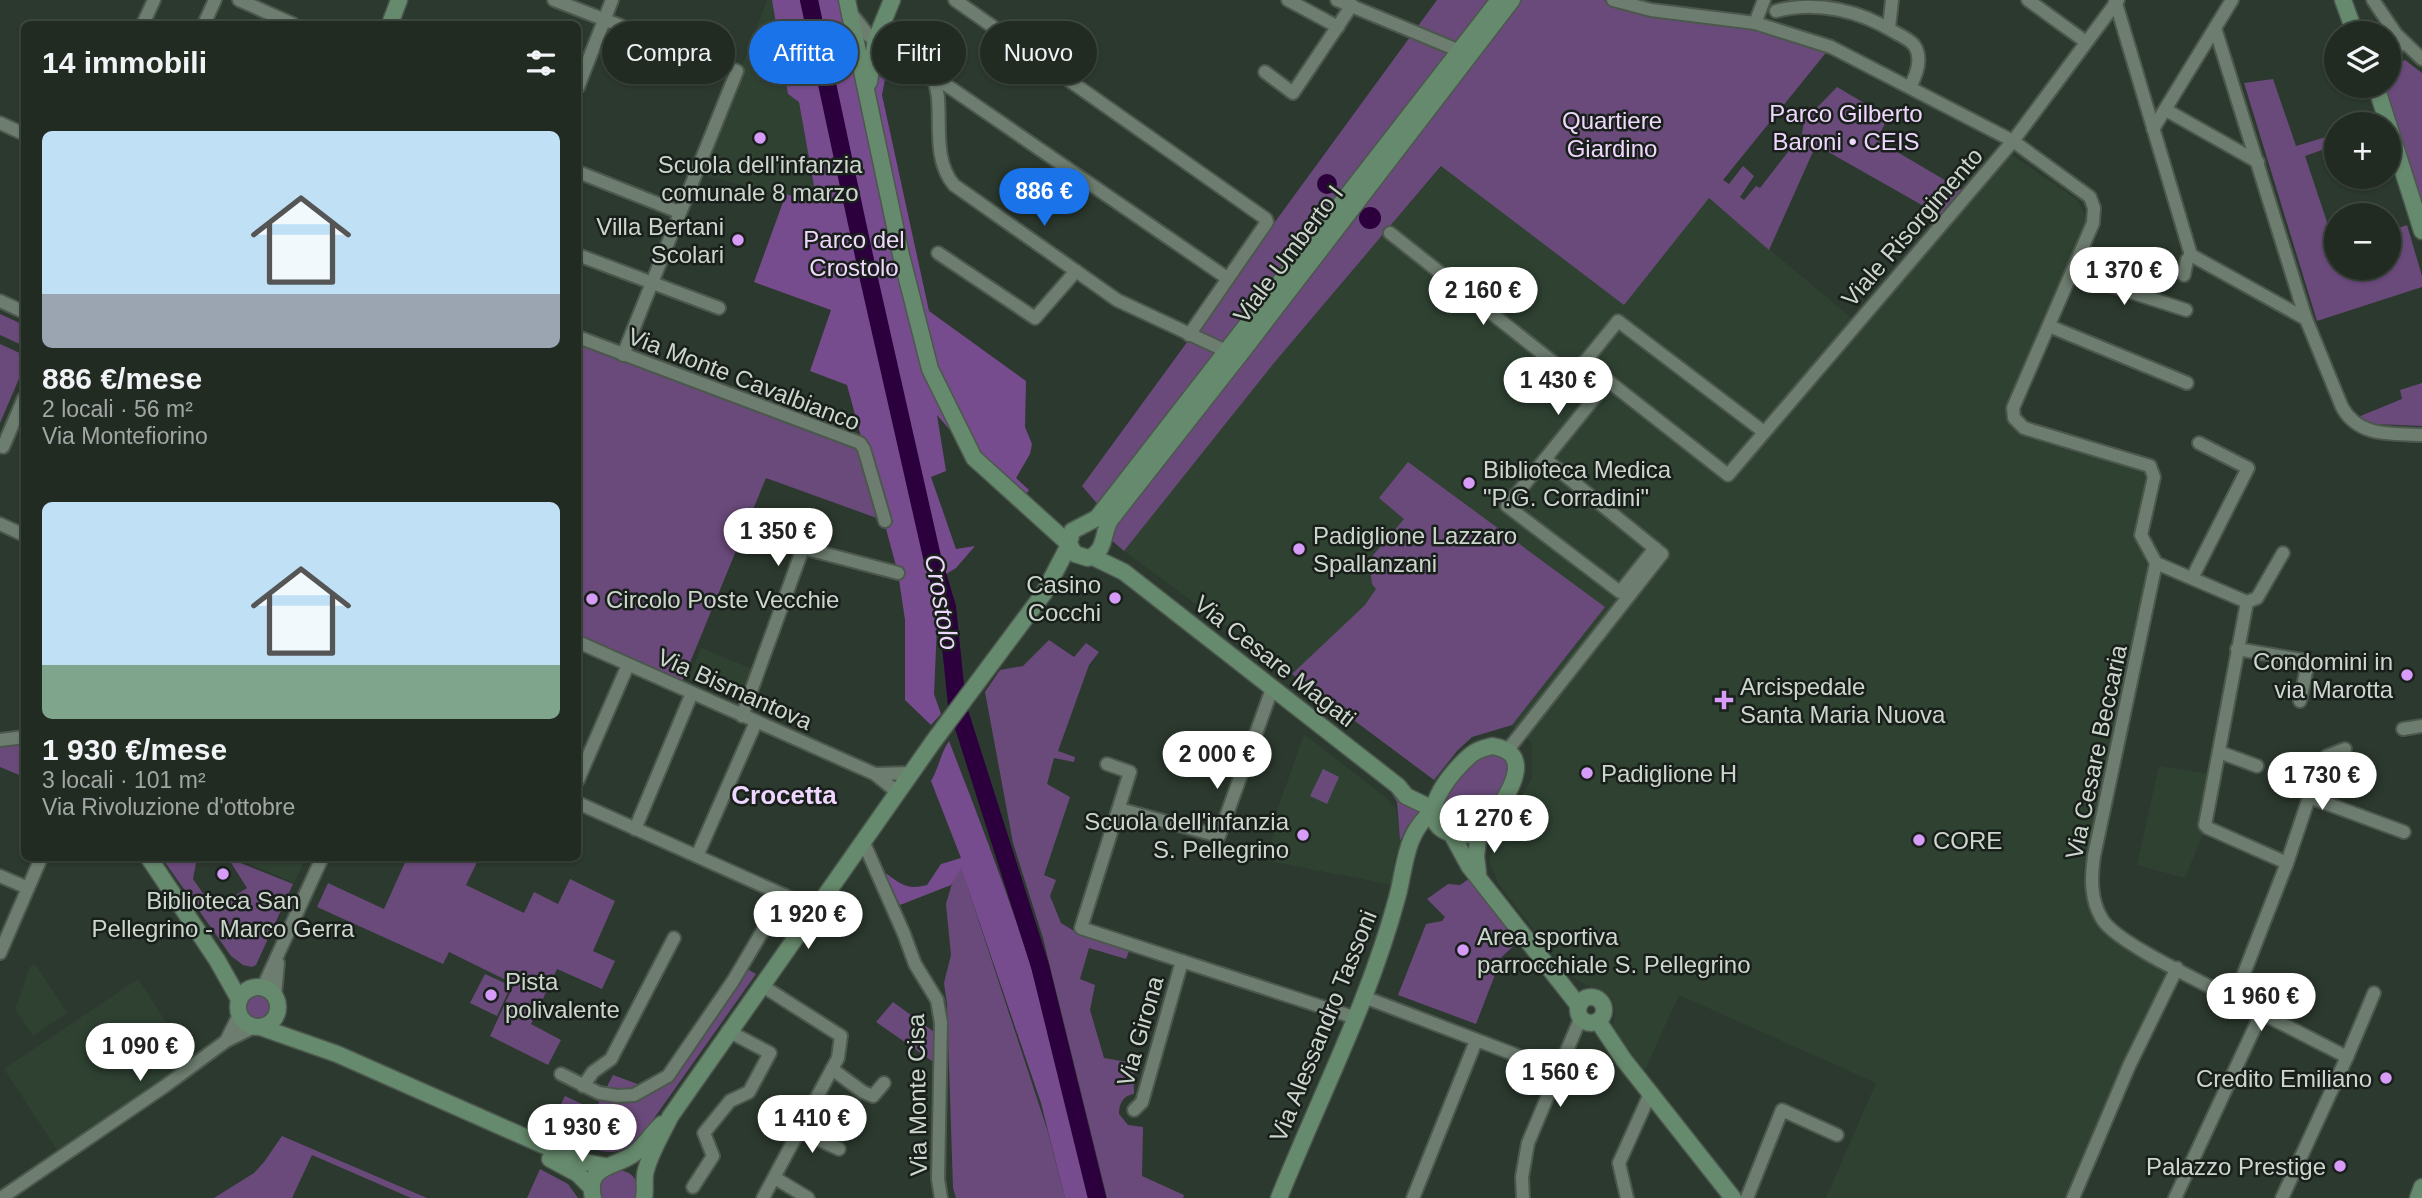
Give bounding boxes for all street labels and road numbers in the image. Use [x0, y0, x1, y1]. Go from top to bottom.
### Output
street label: Viale Risorgimento [1836, 142, 1988, 312]
street label: Viale Umberto I [1228, 180, 1348, 328]
street label: Via Monte Cavalbianco [624, 322, 864, 436]
street label: Via Cesare Magati [1189, 590, 1361, 732]
street label: Via Cesare Beccaria [2060, 642, 2132, 862]
street label: Via Bismantova [654, 643, 817, 735]
street label: Via Alessandro Tassoni [1264, 906, 1382, 1146]
street label: Via Girona [1111, 972, 1169, 1089]
street label: Via Monte Cisa [902, 1013, 932, 1176]

